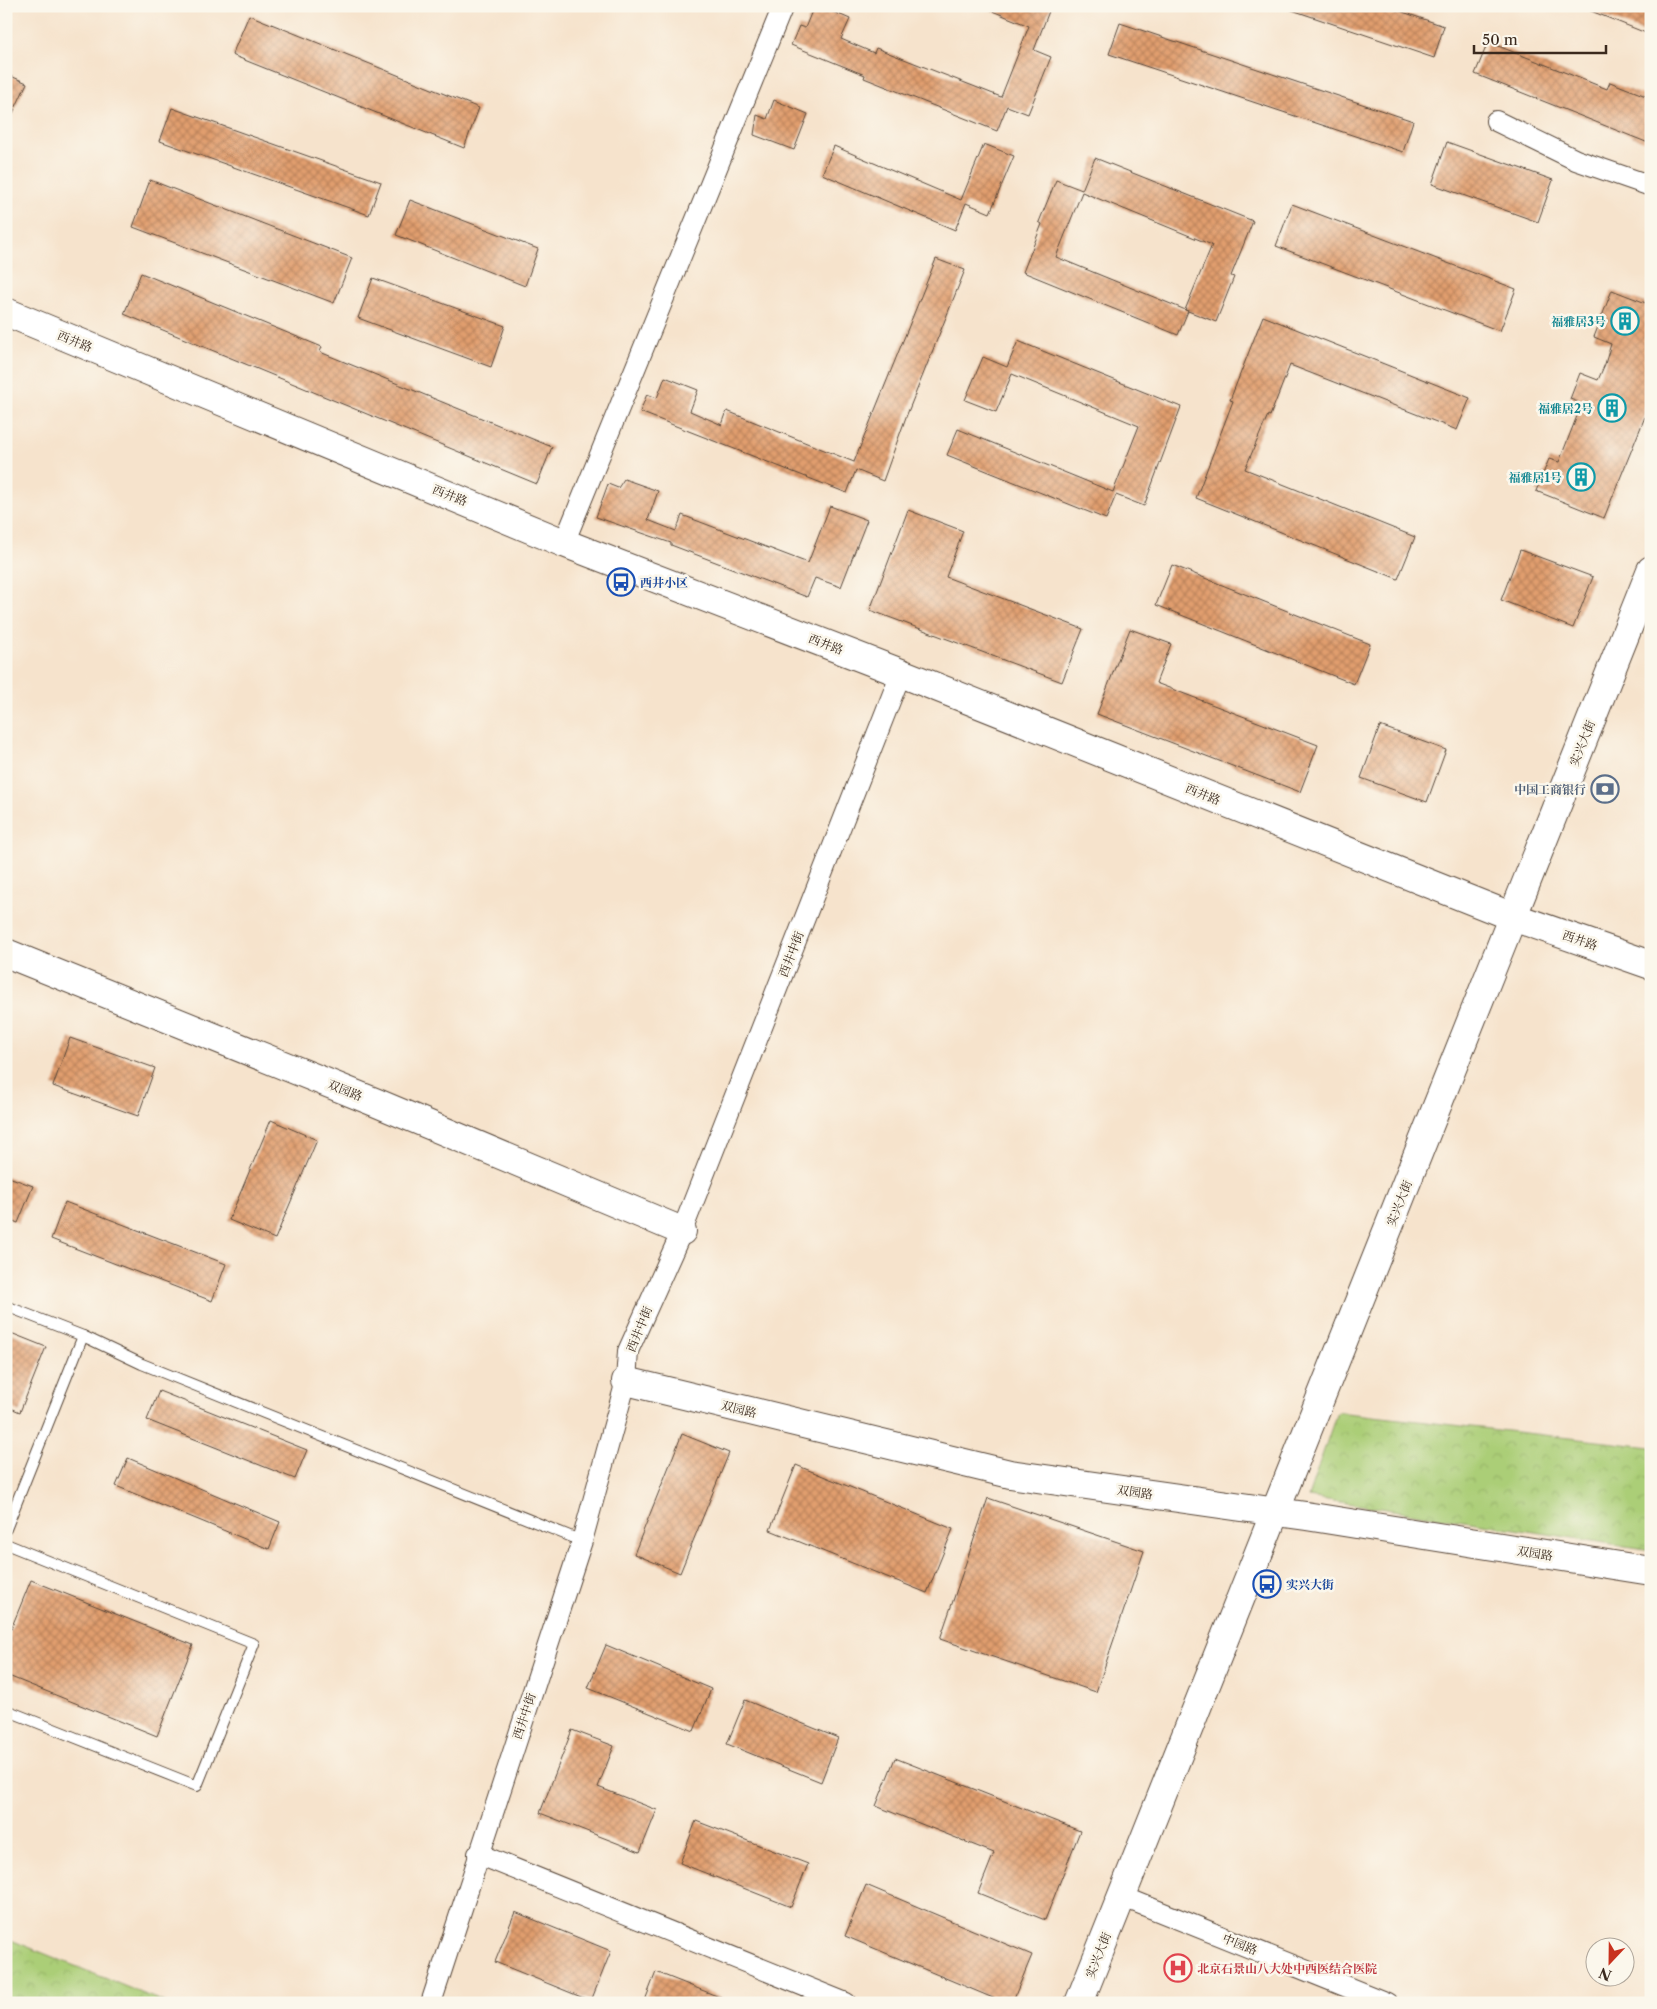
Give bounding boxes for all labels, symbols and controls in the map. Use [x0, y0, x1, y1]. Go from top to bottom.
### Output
scale bar [1474, 22, 1607, 54]
text: 50 m [1482, 30, 1518, 49]
building icon: 福雅居3号 [1610, 306, 1640, 336]
place label: 福雅居3号 [1551, 314, 1606, 329]
street label: 西井路 [55, 327, 95, 355]
building icon: 福雅居2号 [1597, 393, 1627, 423]
place label: 福雅居2号 [1538, 401, 1593, 416]
building icon: 福雅居1号 [1566, 462, 1596, 492]
place label: 福雅居1号 [1509, 470, 1562, 485]
street label: 西井路 [430, 481, 470, 509]
bus stop icon: 西井小区 [606, 567, 636, 597]
place label: 西井小区 [640, 575, 688, 590]
street label: 西井路 [807, 631, 845, 657]
street label: 实兴大街 [1566, 717, 1598, 768]
bank icon: 中国工商银行 [1590, 774, 1620, 804]
street label: 西井路 [1183, 780, 1223, 808]
place label: 中国工商银行 [1514, 782, 1586, 797]
street label: 西井路 [1561, 927, 1599, 953]
street label: 西井中街 [775, 928, 807, 979]
street label: 双园路 [325, 1076, 365, 1104]
street label: 实兴大街 [1383, 1177, 1415, 1228]
street label: 西井中街 [623, 1303, 655, 1354]
street label: 双园路 [720, 1397, 758, 1421]
street label: 双园路 [1116, 1482, 1154, 1502]
street label: 双园路 [1516, 1543, 1554, 1563]
bus stop icon: 实兴大街 [1252, 1569, 1282, 1599]
place label: 实兴大街 [1286, 1577, 1334, 1592]
street label: 西井中街 [509, 1690, 539, 1741]
street label: 实兴大街 [1082, 1929, 1114, 1980]
street label: 中园路 [1220, 1930, 1260, 1958]
north arrow [1584, 1936, 1634, 1986]
hospital icon: 北京石景山八大处中西医结合医院 [1163, 1953, 1193, 1983]
place label: 北京石景山八大处中西医结合医院 [1197, 1961, 1377, 1976]
text: N [1596, 1963, 1614, 1985]

